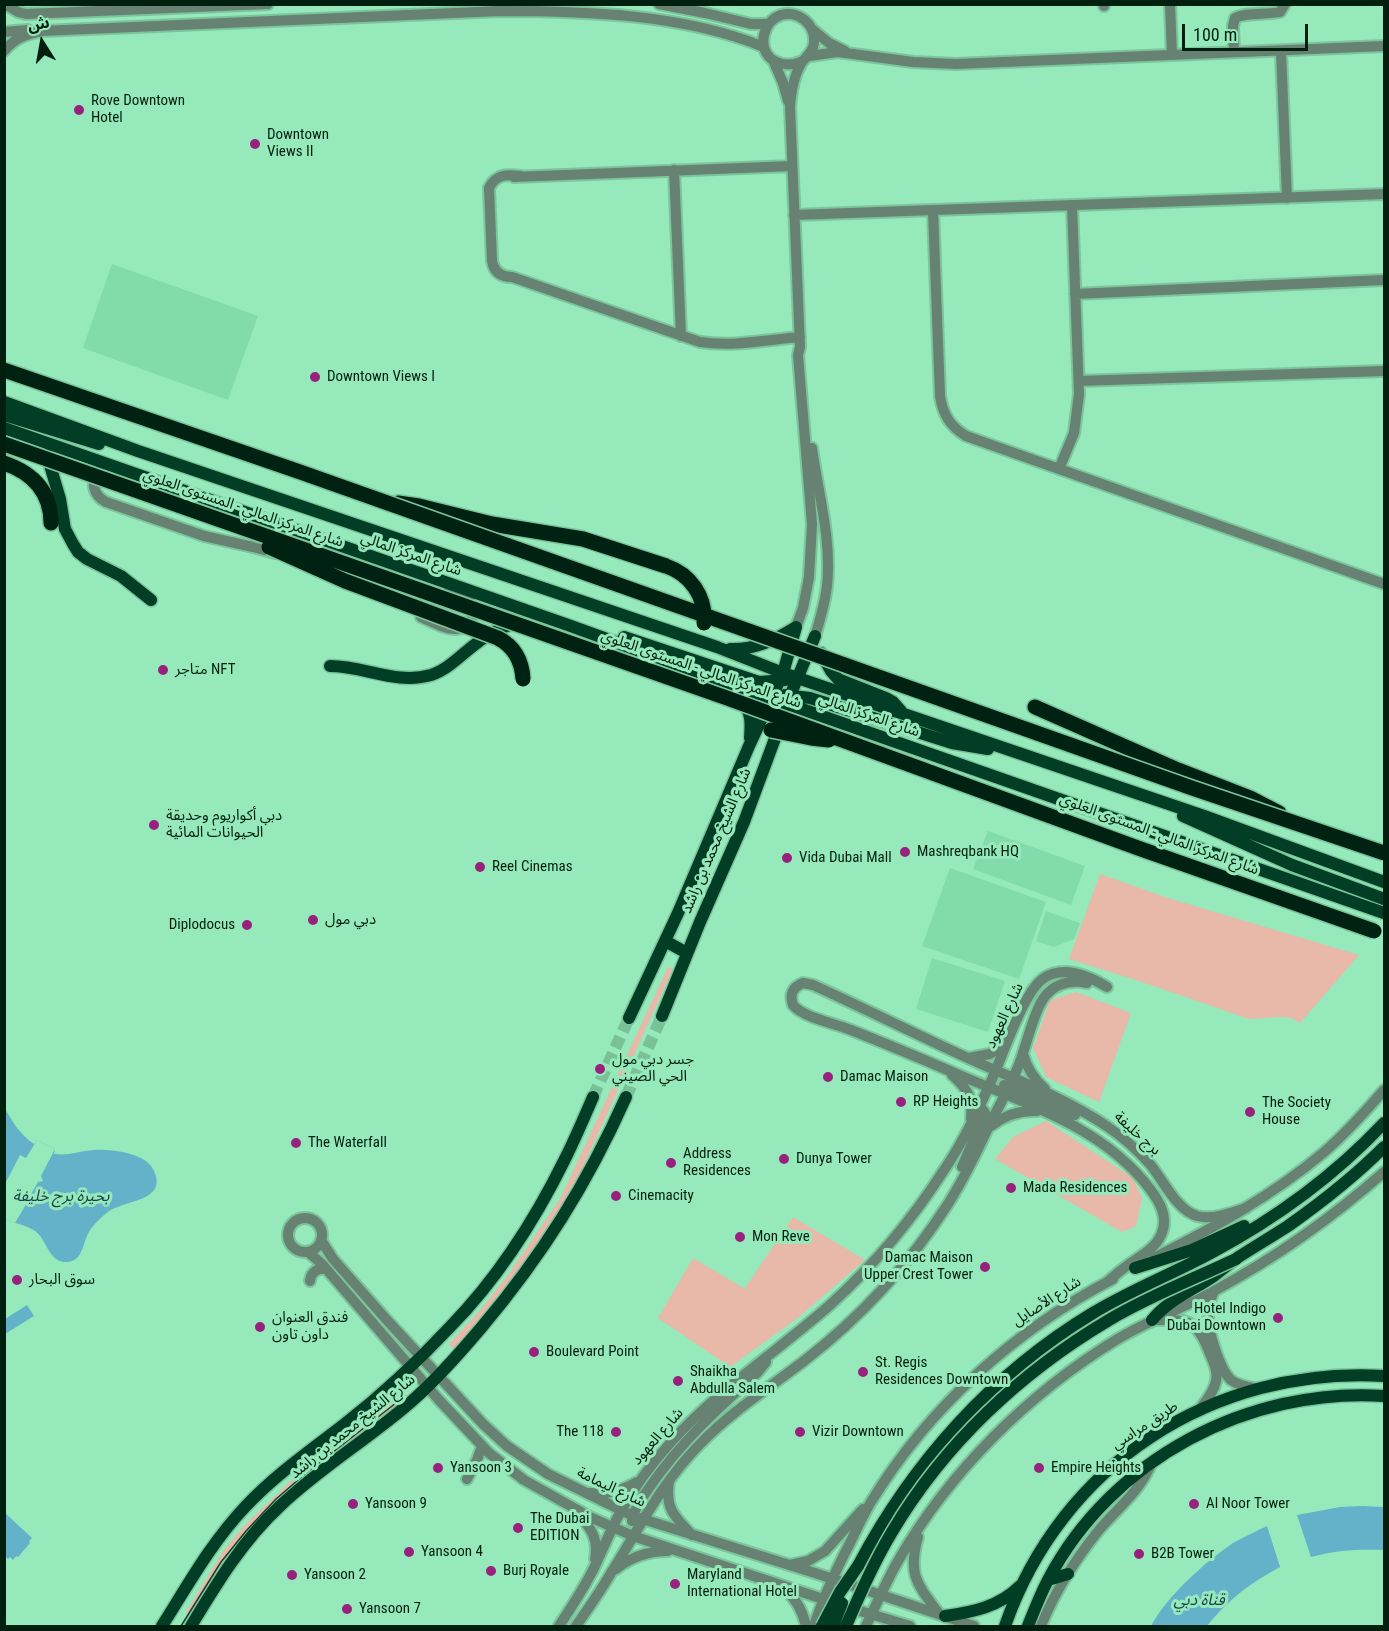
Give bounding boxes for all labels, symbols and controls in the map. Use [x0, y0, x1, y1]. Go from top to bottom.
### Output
north arrow [12, 12, 72, 72]
text: ش [26, 12, 51, 35]
scale bar [1185, 12, 1311, 50]
text: 100 m [1193, 24, 1237, 45]
place label: Rove Downtown Hotel [91, 92, 185, 127]
marker: Rove Downtown Hotel [72, 103, 86, 117]
place label: Downtown Views II [267, 126, 329, 161]
marker: Downtown Views II [248, 137, 262, 151]
place label: Downtown Views I [327, 368, 435, 386]
marker: Downtown Views I [308, 370, 322, 384]
street label: شارع المركز المالي - المستوى العلوي [141, 466, 345, 552]
street label: شارع المركز المالي [358, 529, 464, 581]
street label: شارع المركز المالي - المستوى العلوي [599, 627, 803, 713]
place label: متاجر NFT [175, 661, 236, 679]
marker: متاجر NFT [156, 663, 170, 677]
street label: شارع المركز المالي [816, 690, 922, 742]
street label: شارع الشيخ محمد بن راشد [678, 766, 756, 916]
street label: شارع المركز المالي - المستوى العلوي [1057, 791, 1261, 879]
place label: دبي أكواريوم وحديقة الحيوانات المائية [166, 807, 282, 842]
marker: دبي أكواريوم وحديقة الحيوانات المائية [147, 818, 161, 832]
place label: Mashreqbank HQ [917, 843, 1019, 861]
marker: Mashreqbank HQ [898, 845, 912, 859]
place label: Vida Dubai Mall [799, 849, 892, 867]
marker: Vida Dubai Mall [780, 851, 794, 865]
place label: Reel Cinemas [492, 858, 572, 876]
marker: Reel Cinemas [473, 860, 487, 874]
place label: دبي مول [325, 911, 376, 929]
marker: دبي مول [306, 913, 320, 927]
place label: Diplodocus [169, 916, 235, 934]
marker: Diplodocus [240, 918, 254, 932]
street label: شارع العهود [982, 981, 1028, 1051]
place label: جسر دبي مول الحي الصيني [612, 1051, 694, 1086]
marker: جسر دبي مول الحي الصيني [593, 1062, 607, 1076]
place label: Damac Maison [840, 1068, 928, 1086]
marker: Damac Maison [821, 1070, 835, 1084]
place label: RP Heights [913, 1093, 978, 1111]
place label: The Society House [1262, 1094, 1331, 1129]
marker: RP Heights [894, 1095, 908, 1109]
marker: The Society House [1243, 1105, 1257, 1119]
street label: برج خليفة [1110, 1108, 1164, 1160]
place label: The Waterfall [308, 1134, 387, 1152]
marker: The Waterfall [289, 1136, 303, 1150]
place label: Address Residences [683, 1145, 751, 1180]
place label: Dunya Tower [796, 1150, 872, 1168]
marker: Dunya Tower [777, 1152, 791, 1166]
marker: Address Residences [664, 1156, 678, 1170]
place label: Mada Residences [1023, 1179, 1127, 1197]
marker: Mada Residences [1004, 1181, 1018, 1195]
water label: بحيرة برج خليفة [13, 1187, 109, 1207]
place label: Cinemacity [628, 1187, 694, 1205]
marker: Cinemacity [609, 1189, 623, 1203]
place label: Mon Reve [752, 1228, 810, 1246]
marker: Mon Reve [733, 1230, 747, 1244]
place label: Damac Maison Upper Crest Tower [864, 1249, 973, 1284]
marker: Damac Maison Upper Crest Tower [978, 1260, 992, 1274]
place label: سوق البحار [29, 1271, 95, 1289]
marker: سوق البحار [10, 1273, 24, 1287]
street label: شارع الأصايل [1009, 1273, 1085, 1331]
place label: Hotel Indigo Dubai Downtown [1167, 1300, 1266, 1335]
place label: فندق العنوان داون تاون [272, 1309, 348, 1344]
marker: Hotel Indigo Dubai Downtown [1271, 1311, 1285, 1325]
marker: فندق العنوان داون تاون [253, 1320, 267, 1334]
place label: Boulevard Point [546, 1343, 639, 1361]
marker: Boulevard Point [527, 1345, 541, 1359]
place label: St. Regis Residences Downtown [875, 1354, 1008, 1389]
place label: Shaikha Abdulla Salem [690, 1363, 775, 1398]
marker: St. Regis Residences Downtown [856, 1365, 870, 1379]
street label: شارع الشيخ محمد بن راشد [287, 1371, 419, 1483]
marker: Shaikha Abdulla Salem [671, 1374, 685, 1388]
street label: طريق مراسي [1108, 1398, 1182, 1454]
street label: شارع العهود [628, 1405, 688, 1469]
place label: The 118 [556, 1423, 604, 1441]
place label: Vizir Downtown [812, 1423, 904, 1441]
marker: The 118 [609, 1425, 623, 1439]
marker: Vizir Downtown [793, 1425, 807, 1439]
place label: Yansoon 3 [450, 1459, 512, 1477]
place label: Empire Heights [1051, 1459, 1141, 1477]
marker: Yansoon 3 [431, 1461, 445, 1475]
marker: Empire Heights [1032, 1461, 1046, 1475]
street label: شارع اليمامة [574, 1464, 648, 1512]
place label: Yansoon 9 [365, 1495, 427, 1513]
place label: Al Noor Tower [1206, 1495, 1290, 1513]
marker: Yansoon 9 [346, 1497, 360, 1511]
marker: Al Noor Tower [1187, 1497, 1201, 1511]
place label: The Dubai EDITION [530, 1510, 589, 1545]
marker: The Dubai EDITION [511, 1521, 525, 1535]
place label: Yansoon 4 [421, 1543, 483, 1561]
marker: Yansoon 4 [402, 1545, 416, 1559]
place label: B2B Tower [1151, 1545, 1214, 1563]
marker: B2B Tower [1132, 1547, 1146, 1561]
place label: Burj Royale [503, 1562, 569, 1580]
marker: Burj Royale [484, 1564, 498, 1578]
place label: Yansoon 2 [304, 1566, 366, 1584]
place label: Maryland International Hotel [687, 1566, 797, 1601]
marker: Yansoon 2 [285, 1568, 299, 1582]
marker: Maryland International Hotel [668, 1577, 682, 1591]
water label: قناة دبي [1173, 1591, 1225, 1611]
place label: Yansoon 7 [359, 1600, 421, 1618]
marker: Yansoon 7 [340, 1602, 354, 1616]

